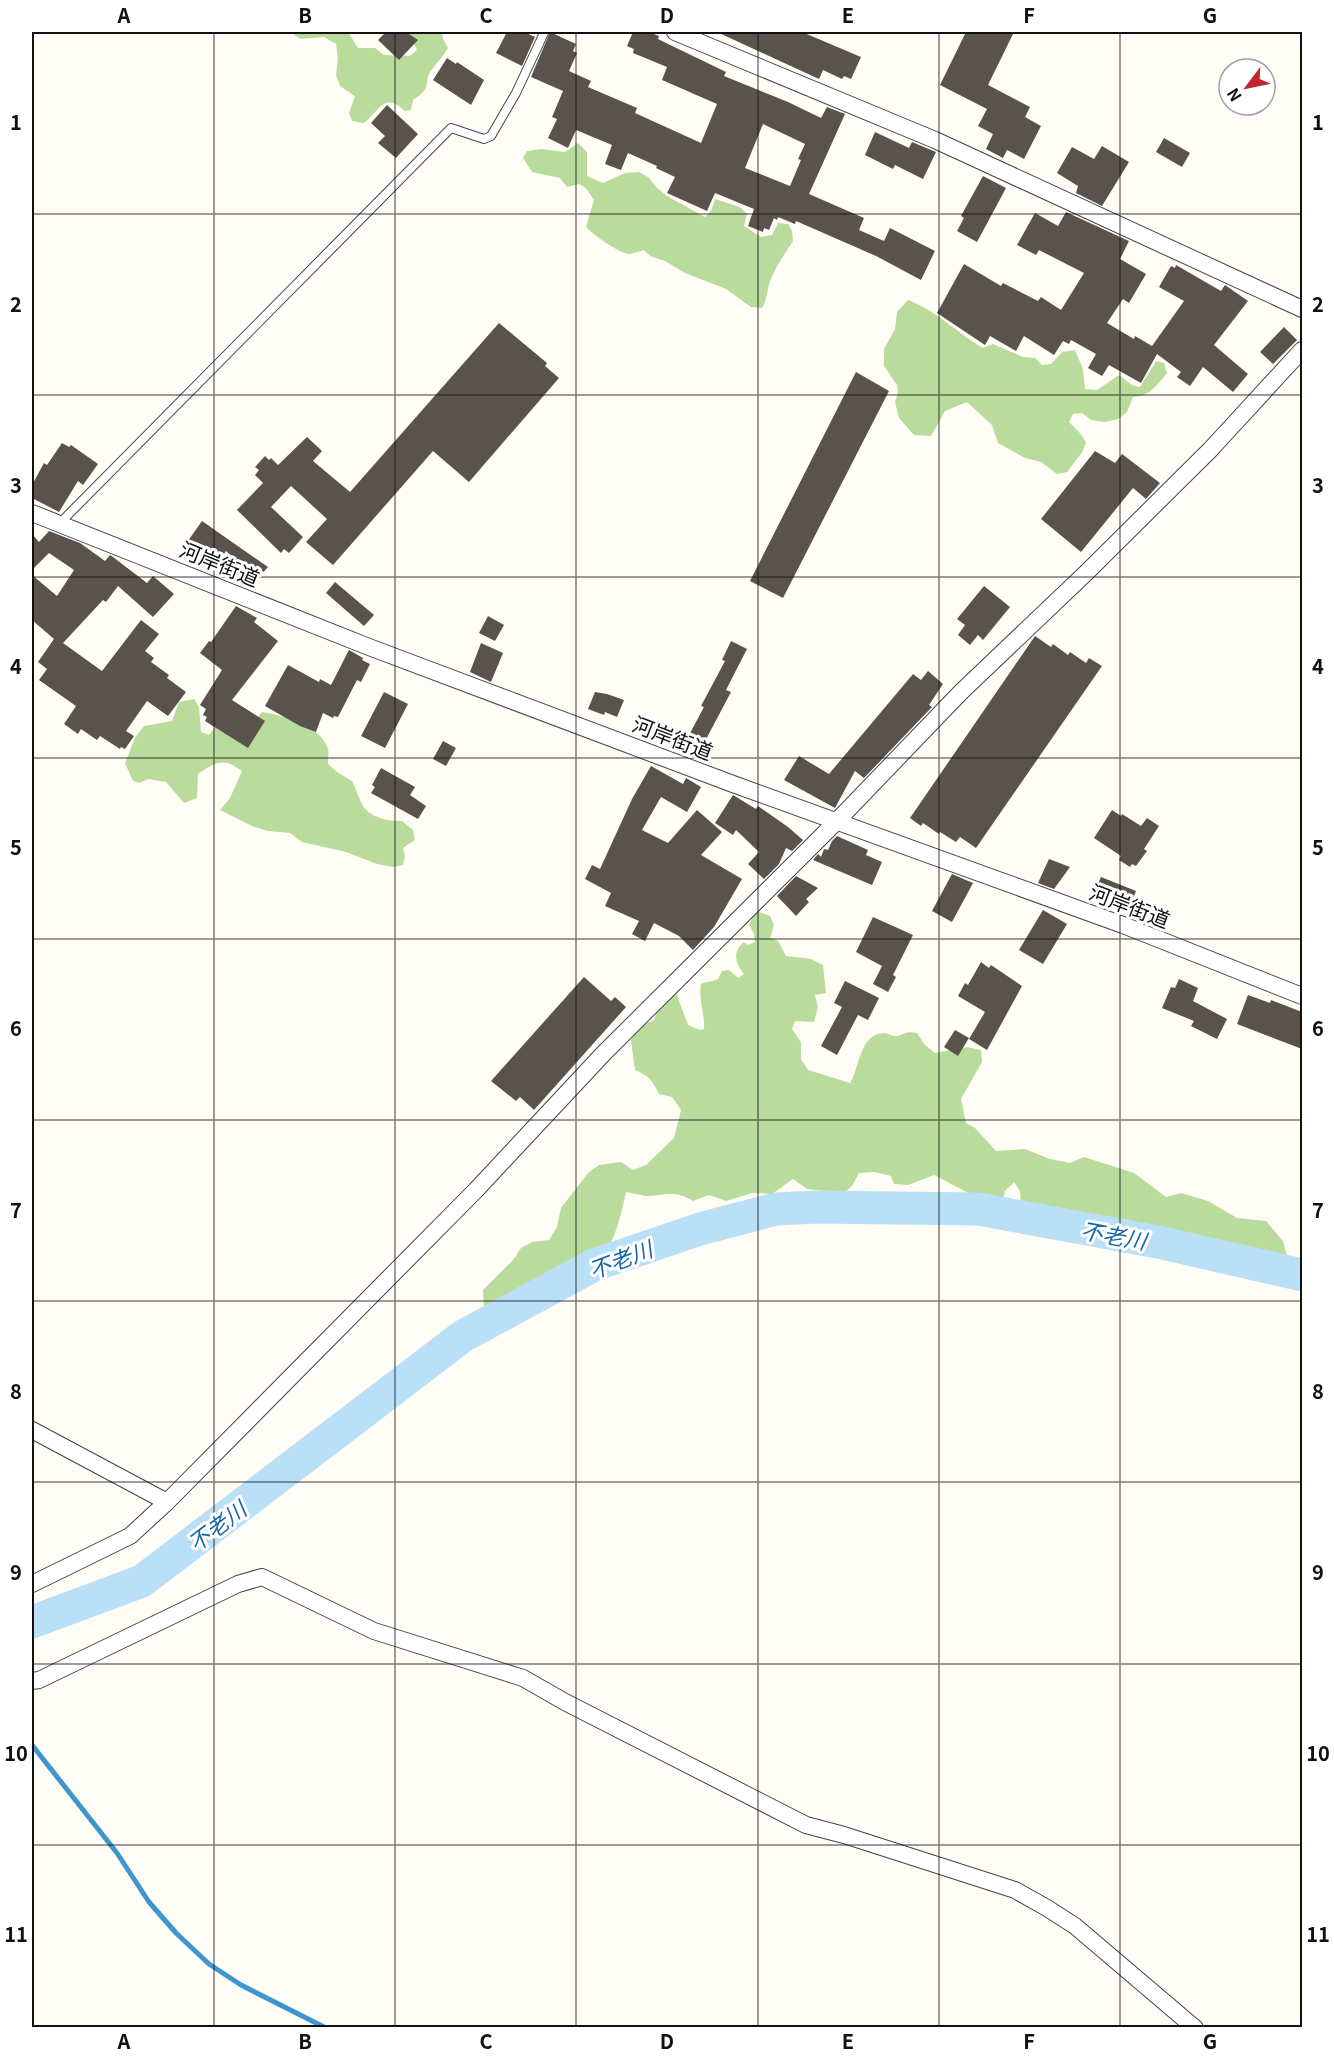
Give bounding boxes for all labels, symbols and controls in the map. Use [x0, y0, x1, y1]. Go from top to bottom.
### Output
text: A [117, 0, 131, 29]
text: B [298, 0, 312, 29]
text: C [479, 0, 493, 29]
text: D [660, 0, 674, 29]
text: E [842, 0, 854, 29]
text: F [1023, 0, 1035, 29]
text: G [1203, 0, 1217, 29]
north arrow [1217, 57, 1277, 117]
text: N [1220, 84, 1247, 107]
text: 1 [10, 107, 22, 136]
text: 1 [1312, 107, 1324, 136]
text: 2 [10, 289, 22, 318]
text: 2 [1312, 289, 1324, 318]
text: 3 [10, 470, 22, 499]
text: 3 [1312, 470, 1324, 499]
street label: 河岸街道 [175, 533, 265, 593]
text: 4 [10, 651, 22, 680]
text: 4 [1312, 651, 1324, 680]
street label: 河岸街道 [628, 708, 718, 766]
text: 5 [10, 832, 22, 861]
text: 5 [1312, 832, 1324, 861]
street label: 河岸街道 [1085, 876, 1175, 934]
text: 6 [10, 1013, 22, 1042]
text: 6 [1312, 1013, 1324, 1042]
text: 7 [10, 1195, 22, 1224]
text: 7 [1312, 1195, 1324, 1224]
water label: 不老川 [1079, 1213, 1151, 1256]
water label: 不老川 [583, 1231, 658, 1285]
text: 8 [10, 1376, 22, 1405]
text: 8 [1312, 1376, 1324, 1405]
water label: 不老川 [180, 1491, 254, 1558]
text: 9 [10, 1557, 22, 1586]
text: 9 [1312, 1557, 1324, 1586]
text: 10 [4, 1738, 28, 1767]
text: 10 [1306, 1738, 1330, 1767]
text: 11 [4, 1919, 28, 1948]
text: 11 [1306, 1919, 1330, 1948]
text: A [117, 2026, 131, 2055]
text: B [298, 2026, 312, 2055]
text: C [479, 2026, 493, 2055]
text: D [660, 2026, 674, 2055]
text: E [842, 2026, 854, 2055]
text: F [1023, 2026, 1035, 2055]
text: G [1203, 2026, 1217, 2055]

